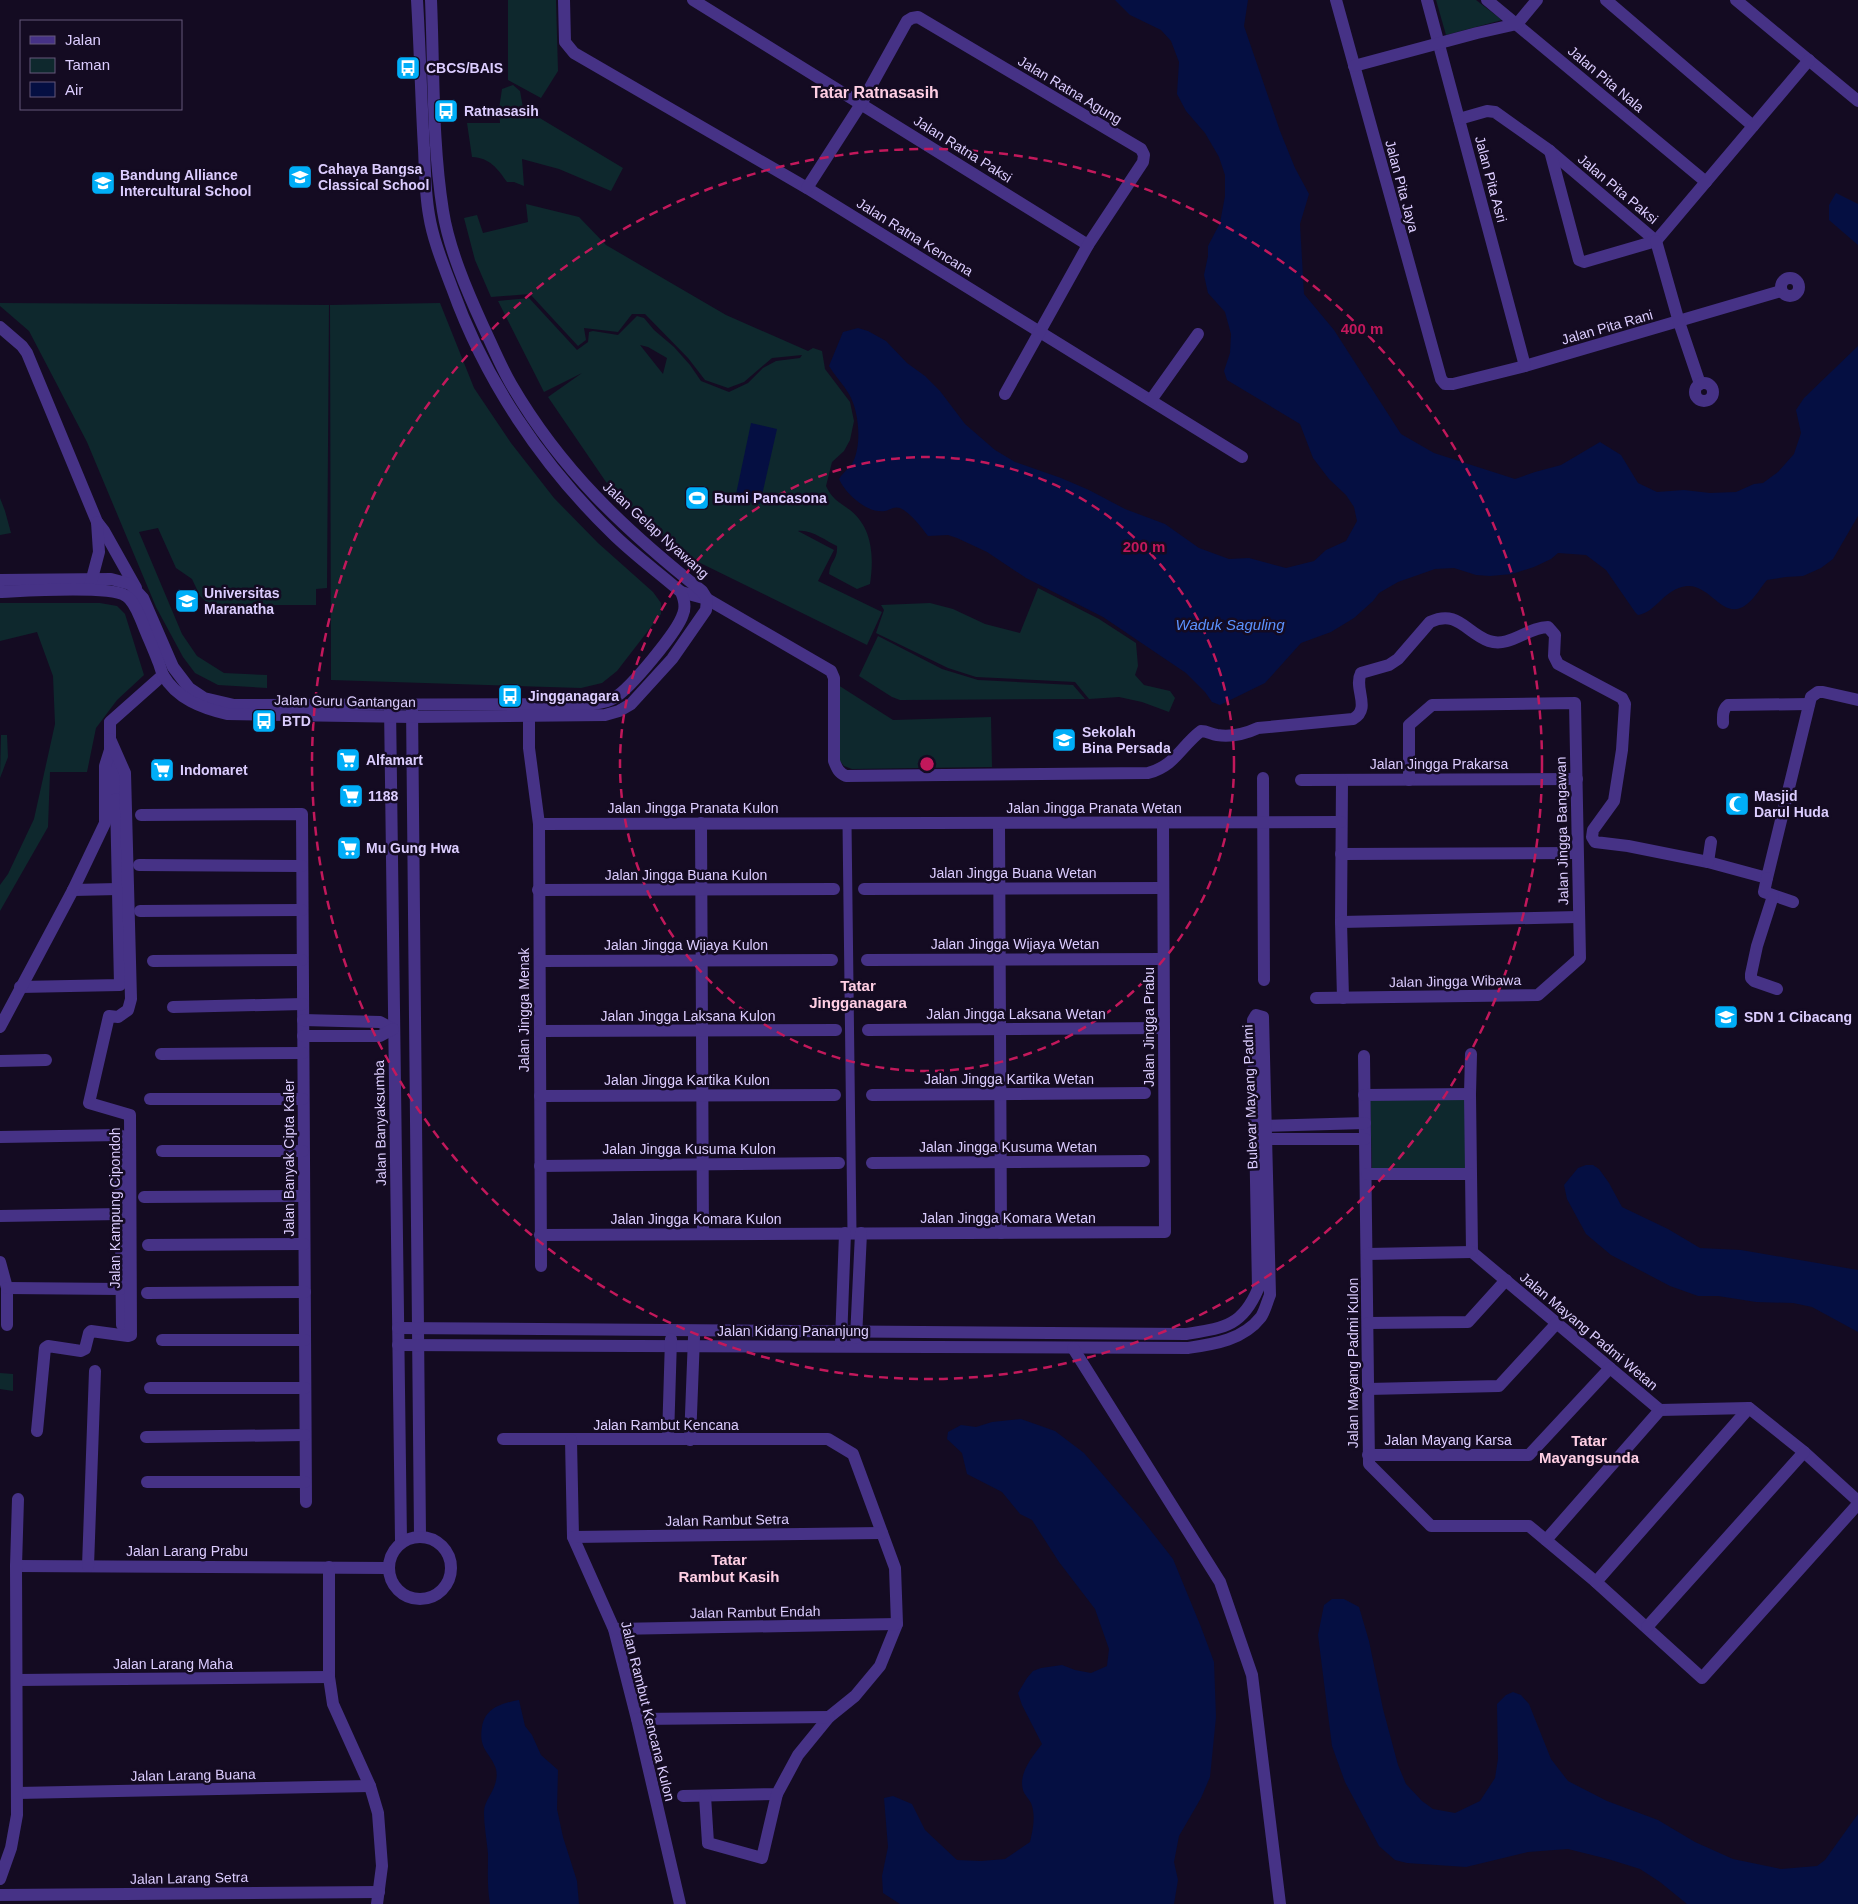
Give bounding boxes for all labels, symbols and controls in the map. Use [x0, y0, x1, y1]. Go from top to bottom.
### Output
legend [20, 20, 182, 110]
text: Jalan [65, 31, 101, 48]
street label: Jalan Pita Nala [1565, 43, 1647, 116]
street label: Jalan Ratna Agung [1015, 53, 1125, 127]
bus stop icon: CBCS/BAIS [395, 55, 421, 81]
text: Taman [65, 56, 110, 73]
place label: CBCS/BAIS [426, 60, 503, 76]
text: Air [65, 81, 83, 98]
district label: Tatar Ratnasasih [811, 84, 939, 101]
bus stop icon: Ratnasasih [433, 98, 459, 124]
place label: Ratnasasih [464, 103, 539, 119]
street label: Jalan Ratna Paksi [911, 112, 1015, 186]
street label: Jalan Pita Asri [1472, 134, 1510, 224]
street label: Jalan Pita Jaya [1382, 138, 1422, 234]
street label: Jalan Pita Paksi [1575, 151, 1661, 227]
place label: Cahaya Bangsa Classical School [318, 161, 429, 193]
school or university icon: Cahaya Bangsa Classical School [287, 164, 313, 190]
place label: Bandung Alliance Intercultural School [120, 167, 251, 199]
school or university icon: Bandung Alliance Intercultural School [90, 170, 116, 196]
street label: Jalan Ratna Kencana [854, 195, 976, 279]
street label: Jalan Pita Rani [1560, 306, 1654, 348]
text: 400 m [1341, 320, 1383, 337]
street label: Jalan Gelap Nyawang [600, 478, 712, 582]
sports icon: Bumi Pancasona [684, 485, 710, 511]
place label: Bumi Pancasona [714, 490, 827, 506]
text: 200 m [1123, 538, 1165, 555]
place label: Universitas Maranatha [204, 585, 280, 617]
school or university icon: Universitas Maranatha [174, 588, 200, 614]
water label: Waduk Saguling [1176, 616, 1285, 633]
bus stop icon: Jingganagara [497, 683, 523, 709]
place label: Jingganagara [528, 688, 619, 704]
street label: Jalan Guru Gantangan [274, 692, 416, 710]
bus stop icon: BTD [251, 708, 277, 734]
place label: BTD [282, 713, 311, 729]
place label: Sekolah Bina Persada [1082, 724, 1171, 756]
school or university icon: Sekolah Bina Persada [1051, 727, 1077, 753]
supermarket icon: Alfamart [335, 747, 361, 773]
place label: Alfamart [366, 752, 423, 768]
centre of rings [918, 755, 936, 773]
street label: Jalan Jingga Prakarsa [1370, 756, 1508, 772]
supermarket icon: Indomaret [149, 757, 175, 783]
street label: Jalan Jingga Bangawan [1553, 757, 1571, 905]
place label: Indomaret [180, 762, 248, 778]
supermarket icon: 1188 [338, 783, 364, 809]
place label: 1188 [368, 788, 399, 804]
place label: Masjid Darul Huda [1754, 788, 1829, 820]
mosque icon: Masjid Darul Huda [1724, 791, 1750, 817]
street label: Jalan Jingga Pranata Kulon [607, 800, 779, 816]
street label: Jalan Jingga Pranata Wetan [1006, 800, 1182, 816]
supermarket icon: Mu Gung Hwa [336, 835, 362, 861]
place label: Mu Gung Hwa [366, 840, 460, 856]
street label: Jalan Jingga Buana Wetan [929, 865, 1097, 881]
street label: Jalan Jingga Buana Kulon [605, 867, 767, 883]
street label: Jalan Jingga Wijaya Wetan [931, 936, 1099, 952]
street label: Jalan Jingga Wijaya Kulon [604, 937, 768, 953]
street label: Jalan Jingga Menak [516, 947, 532, 1072]
street label: Jalan Jingga Prabu [1141, 967, 1157, 1087]
street label: Jalan Jingga Wibawa [1389, 972, 1521, 990]
district label: Tatar Jingganagara [809, 977, 907, 1011]
school or university icon: SDN 1 Cibacang [1713, 1004, 1739, 1030]
street label: Jalan Jingga Laksana Wetan [926, 1006, 1106, 1022]
street label: Jalan Jingga Laksana Kulon [600, 1008, 776, 1024]
place label: SDN 1 Cibacang [1744, 1009, 1852, 1025]
street label: Bulevar Mayang Padmi [1239, 1024, 1261, 1170]
street label: Jalan Banyaksumba [371, 1060, 389, 1186]
street label: Jalan Jingga Kartika Wetan [924, 1071, 1094, 1087]
street label: Jalan Jingga Kartika Kulon [604, 1072, 770, 1088]
street label: Jalan Banyak Cipta Kaler [281, 1079, 297, 1237]
street label: Jalan Kampung Cipondoh [107, 1127, 123, 1289]
street label: Jalan Jingga Kusuma Wetan [919, 1139, 1097, 1155]
street label: Jalan Jingga Kusuma Kulon [602, 1141, 776, 1157]
street label: Jalan Jingga Komara Wetan [920, 1210, 1096, 1226]
street label: Jalan Jingga Komara Kulon [610, 1211, 782, 1227]
street label: Jalan Mayang Padmi Wetan [1517, 1269, 1661, 1393]
street label: Jalan Mayang Padmi Kulon [1345, 1278, 1361, 1448]
street label: Jalan Kidang Pananjung [717, 1323, 869, 1339]
street label: Jalan Rambut Kencana [593, 1417, 739, 1433]
street label: Jalan Mayang Karsa [1384, 1432, 1512, 1448]
district label: Tatar Mayangsunda [1539, 1432, 1640, 1466]
street label: Jalan Rambut Setra [665, 1511, 789, 1529]
street label: Jalan Larang Prabu [126, 1543, 248, 1559]
district label: Tatar Rambut Kasih [679, 1551, 779, 1585]
street label: Jalan Rambut Endah [689, 1603, 821, 1621]
street label: Jalan Rambut Kencana Kulon [618, 1619, 678, 1803]
street label: Jalan Larang Maha [113, 1656, 233, 1672]
street label: Jalan Larang Buana [130, 1766, 256, 1784]
street label: Jalan Larang Setra [130, 1869, 248, 1887]

